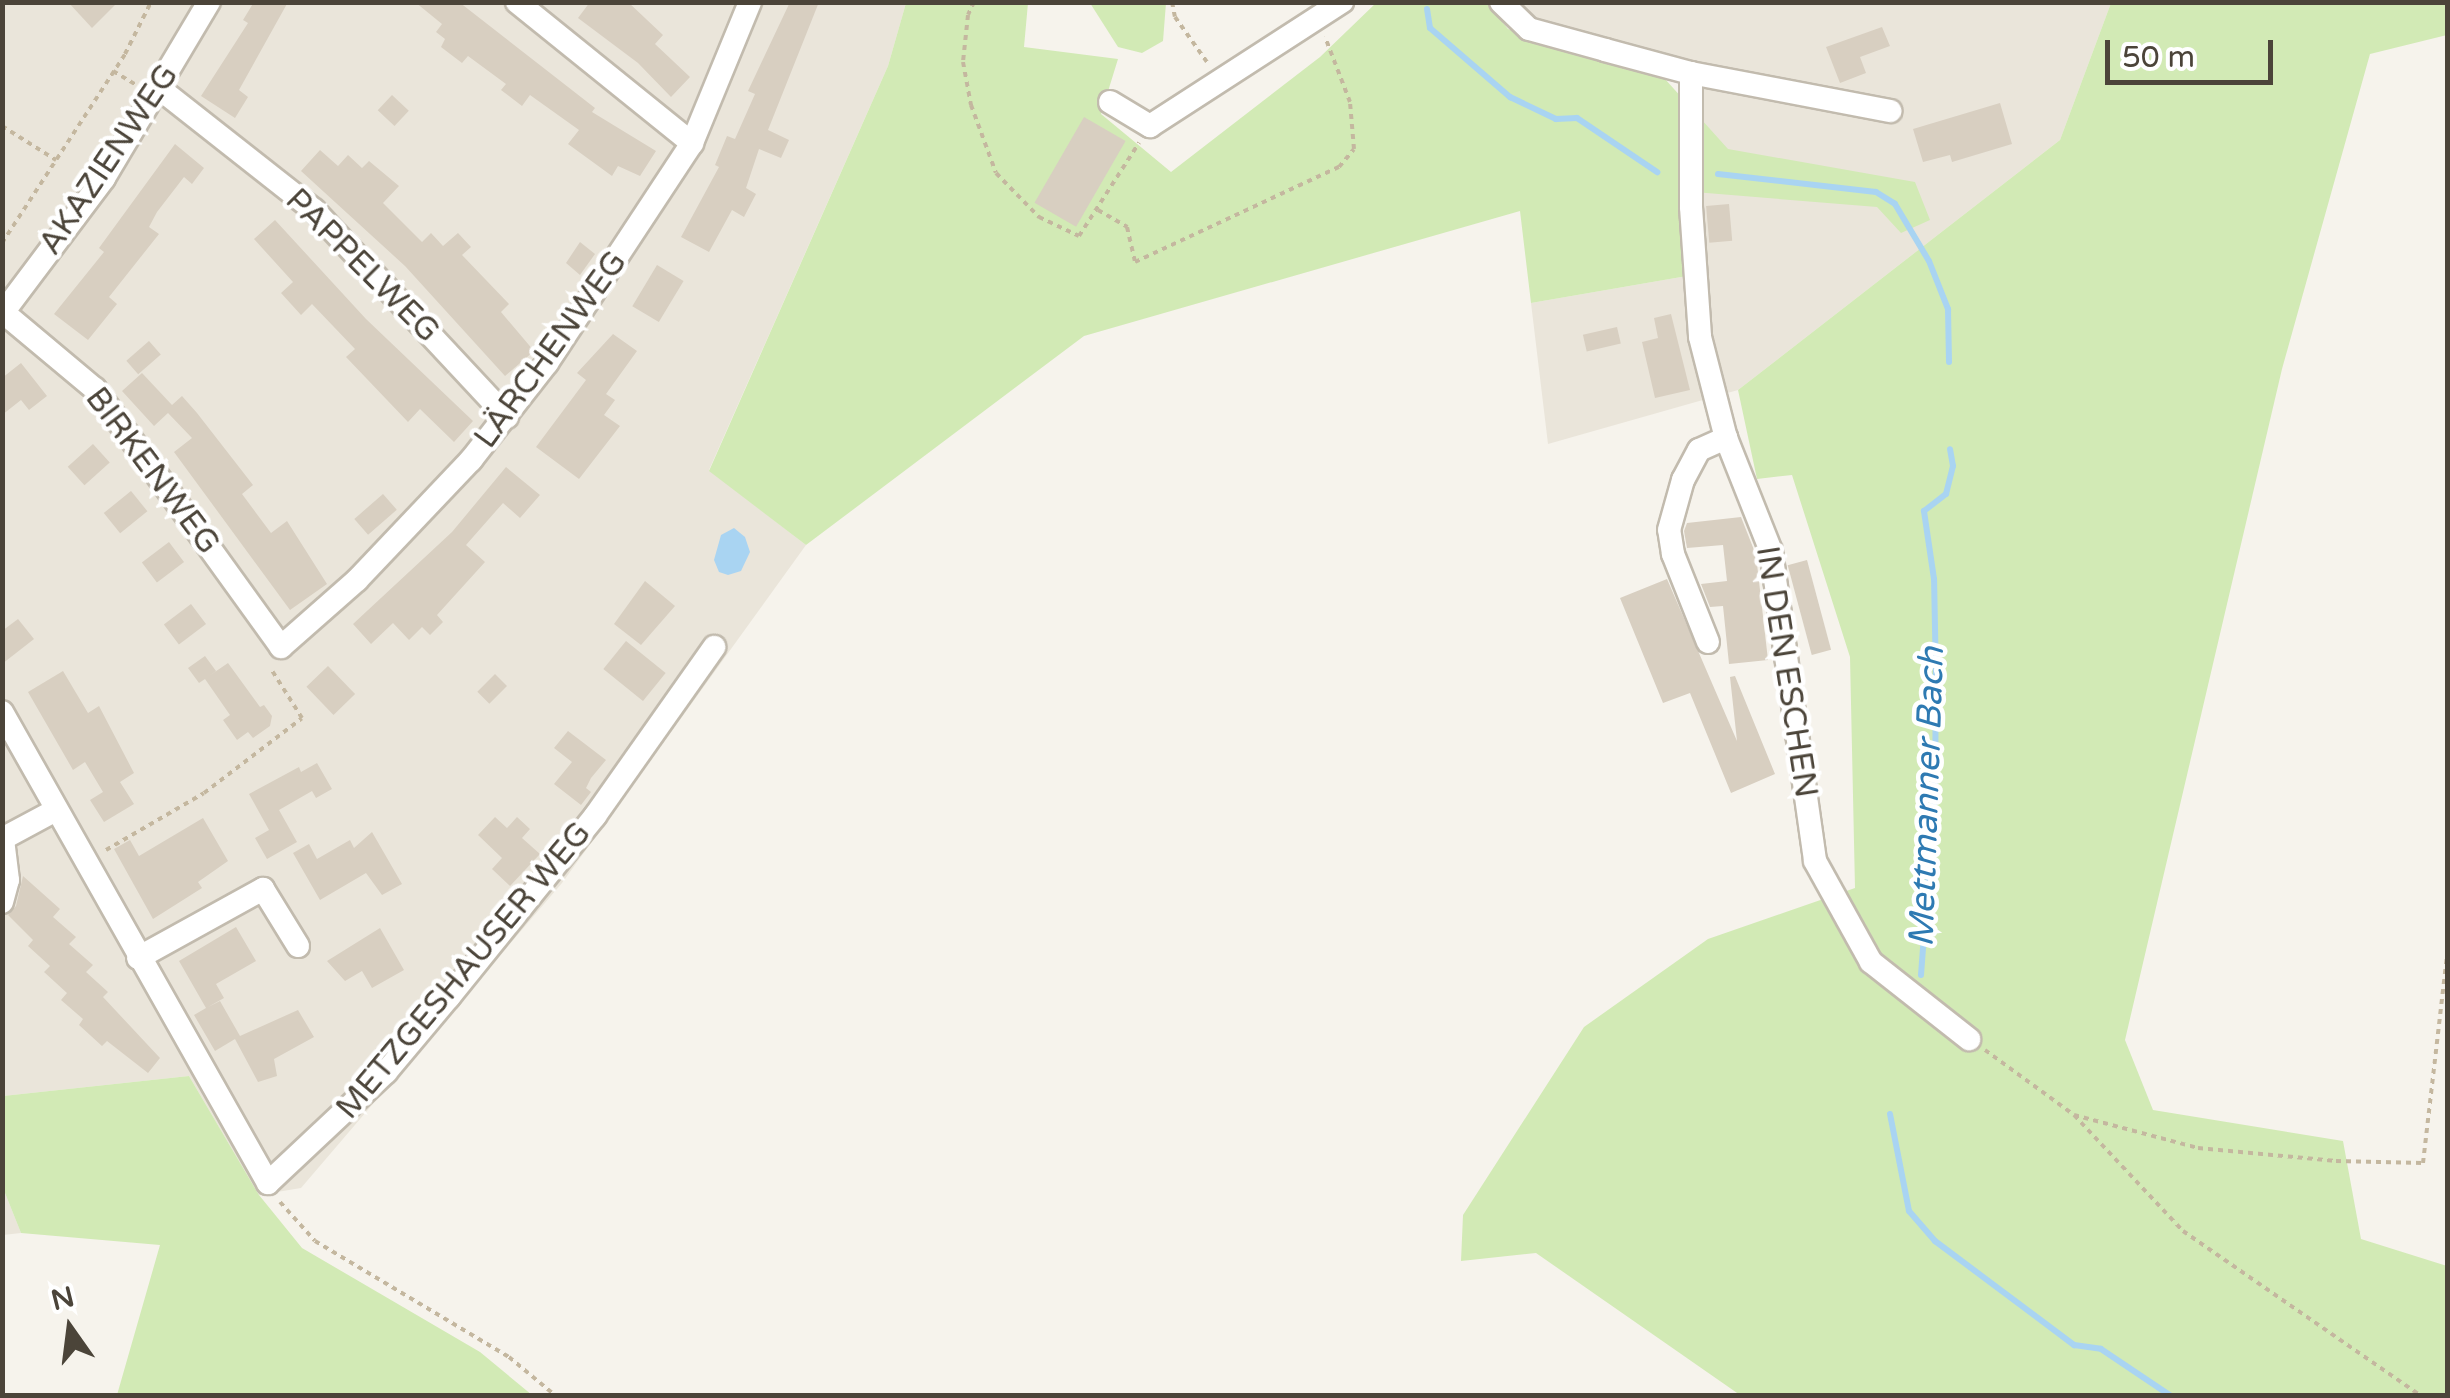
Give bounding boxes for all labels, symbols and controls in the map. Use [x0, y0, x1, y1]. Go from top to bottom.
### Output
scale bar [2110, 20, 2278, 82]
text: 50 m [2122, 39, 2195, 76]
street label: AKAZIENWEG [31, 58, 187, 262]
street label: PAPPELWEG [277, 181, 447, 351]
street label: LÄRCHENWEG [467, 244, 635, 456]
street label: BIRKENWEG [77, 380, 227, 562]
street label: IN DEN ESCHEN [1747, 543, 1825, 801]
water label: Mettmanner Bach [1901, 646, 1953, 948]
street label: METZGESHAUSER WEG [329, 815, 599, 1127]
north arrow [20, 1278, 120, 1378]
text: N [48, 1280, 78, 1318]

